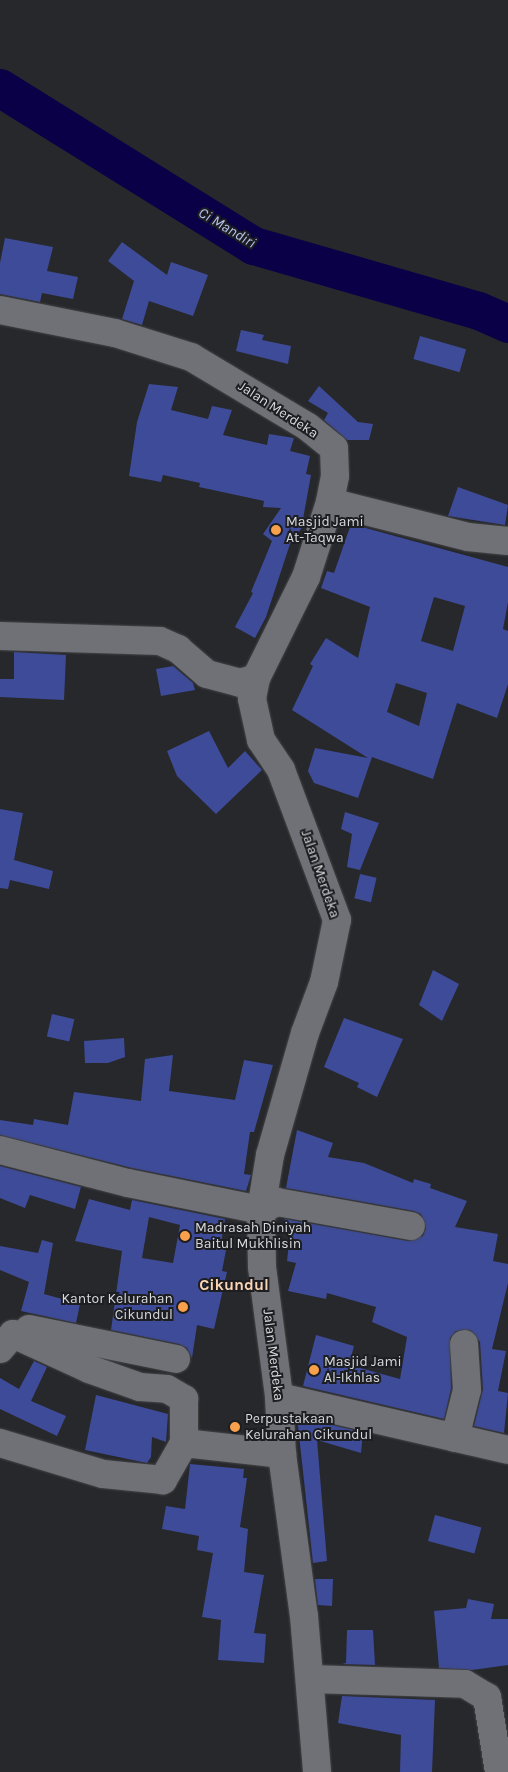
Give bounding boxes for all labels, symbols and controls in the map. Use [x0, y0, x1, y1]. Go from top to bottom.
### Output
water label: Ci Mandiri [195, 204, 259, 252]
street label: Jalan Merdeka [235, 378, 321, 442]
place label: Masjid Jami At-Taqwa [286, 514, 364, 546]
marker: Masjid Jami At-Taqwa [270, 524, 282, 536]
street label: Jalan Merdeka [297, 828, 343, 920]
place label: Madrasah Diniyah Baitul Mukhlisin [195, 1220, 311, 1252]
marker: Madrasah Diniyah Baitul Mukhlisin [179, 1230, 191, 1242]
district label: Cikundul [199, 1275, 269, 1295]
place label: Kantor Kelurahan Cikundul [62, 1291, 173, 1324]
marker: Kantor Kelurahan Cikundul [177, 1301, 189, 1313]
street label: Jalan Merdeka [259, 1308, 287, 1402]
place label: Masjid Jami Al-Ikhlas [324, 1354, 402, 1386]
marker: Masjid Jami Al-Ikhlas [308, 1364, 320, 1376]
place label: Perpustakaan Kelurahan Cikundul [245, 1411, 372, 1444]
marker: Perpustakaan Kelurahan Cikundul [229, 1421, 241, 1433]

